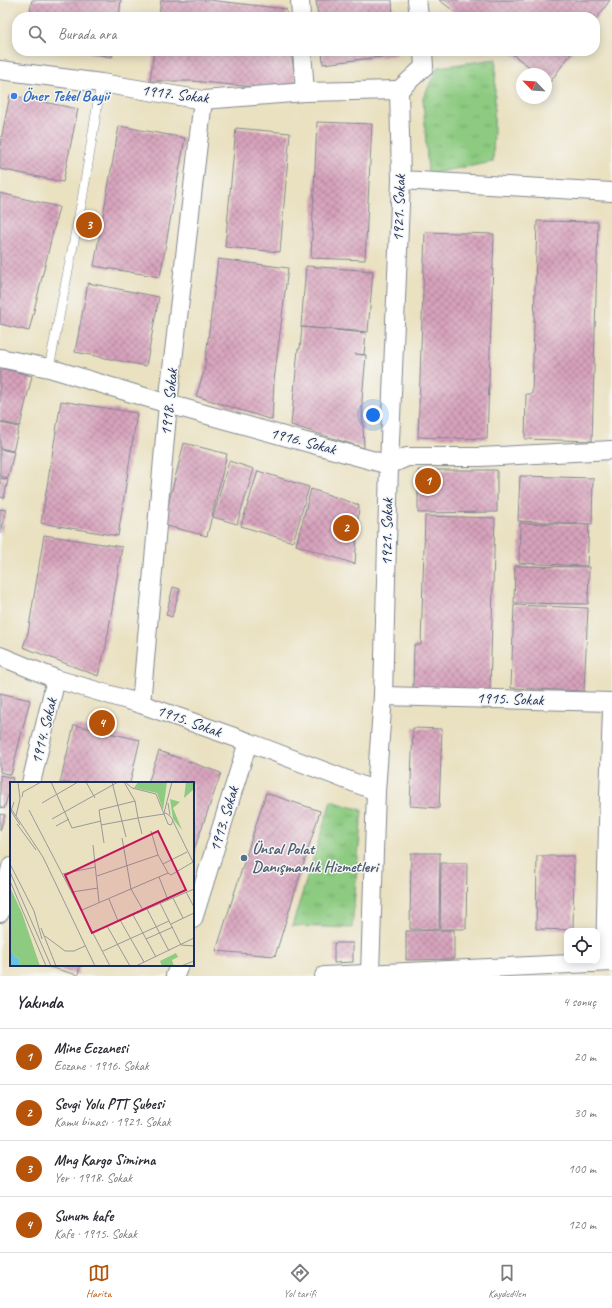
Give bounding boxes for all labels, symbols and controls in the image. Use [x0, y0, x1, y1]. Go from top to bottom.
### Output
search box [12, 12, 600, 56]
icon: search [26, 23, 48, 45]
text: Burada ara [58, 25, 116, 44]
north arrow [516, 68, 552, 104]
street label: 1917. Sokak [140, 80, 211, 108]
place label: Öner Tekel Bayii [22, 86, 112, 106]
marker: Öner Tekel Bayii [9, 91, 19, 101]
street label: 1921. Sokak [388, 173, 410, 242]
pin: 3 [76, 210, 102, 240]
street label: 1918. Sokak [156, 366, 183, 436]
your location [363, 405, 383, 425]
street label: 1916. Sokak [268, 423, 339, 460]
pin: 1 [415, 466, 441, 496]
street label: 1921. Sokak [376, 497, 398, 566]
pin: 2 [333, 513, 359, 543]
street label: 1915. Sokak [476, 688, 545, 710]
street label: 1914. Sokak [26, 695, 62, 766]
street label: 1915. Sokak [154, 700, 225, 742]
pin: 4 [89, 708, 115, 738]
inset map [10, 782, 194, 966]
street label: 1913. Sokak [205, 783, 244, 854]
place label: Ünsal Polat Danışmanlık Hizmetleri [252, 839, 380, 877]
marker: Ünsal Polat Danışmanlık Hizmetleri [239, 853, 249, 863]
map controls [564, 928, 600, 964]
button: locate [564, 928, 600, 964]
text: Yakında [16, 992, 63, 1013]
text: 4 sonuç [563, 994, 596, 1010]
text: Mine Eczanesi [54, 1039, 128, 1058]
text: 1 [26, 1049, 32, 1065]
text: 20 m [574, 1049, 596, 1065]
text: Eczane · 1916. Sokak [54, 1058, 149, 1074]
text: Sevgi Yolu PTT Şubesi [54, 1095, 164, 1114]
text: 2 [26, 1105, 32, 1121]
text: 30 m [574, 1105, 596, 1121]
text: Kamu binası · 1921. Sokak [54, 1114, 171, 1130]
text: Mng Kargo Simirna [54, 1151, 155, 1170]
text: 3 [26, 1161, 32, 1177]
text: 100 m [568, 1161, 596, 1177]
text: Yer · 1918. Sokak [54, 1170, 132, 1186]
text: Sunum kafe [54, 1207, 113, 1226]
text: 4 [26, 1217, 32, 1233]
text: 120 m [568, 1217, 596, 1233]
text: Kafe · 1915. Sokak [54, 1226, 137, 1242]
tab: Harita [86, 1262, 111, 1300]
tab: Yol tarifi [283, 1262, 316, 1300]
tab: Kaydedilen [488, 1262, 526, 1300]

